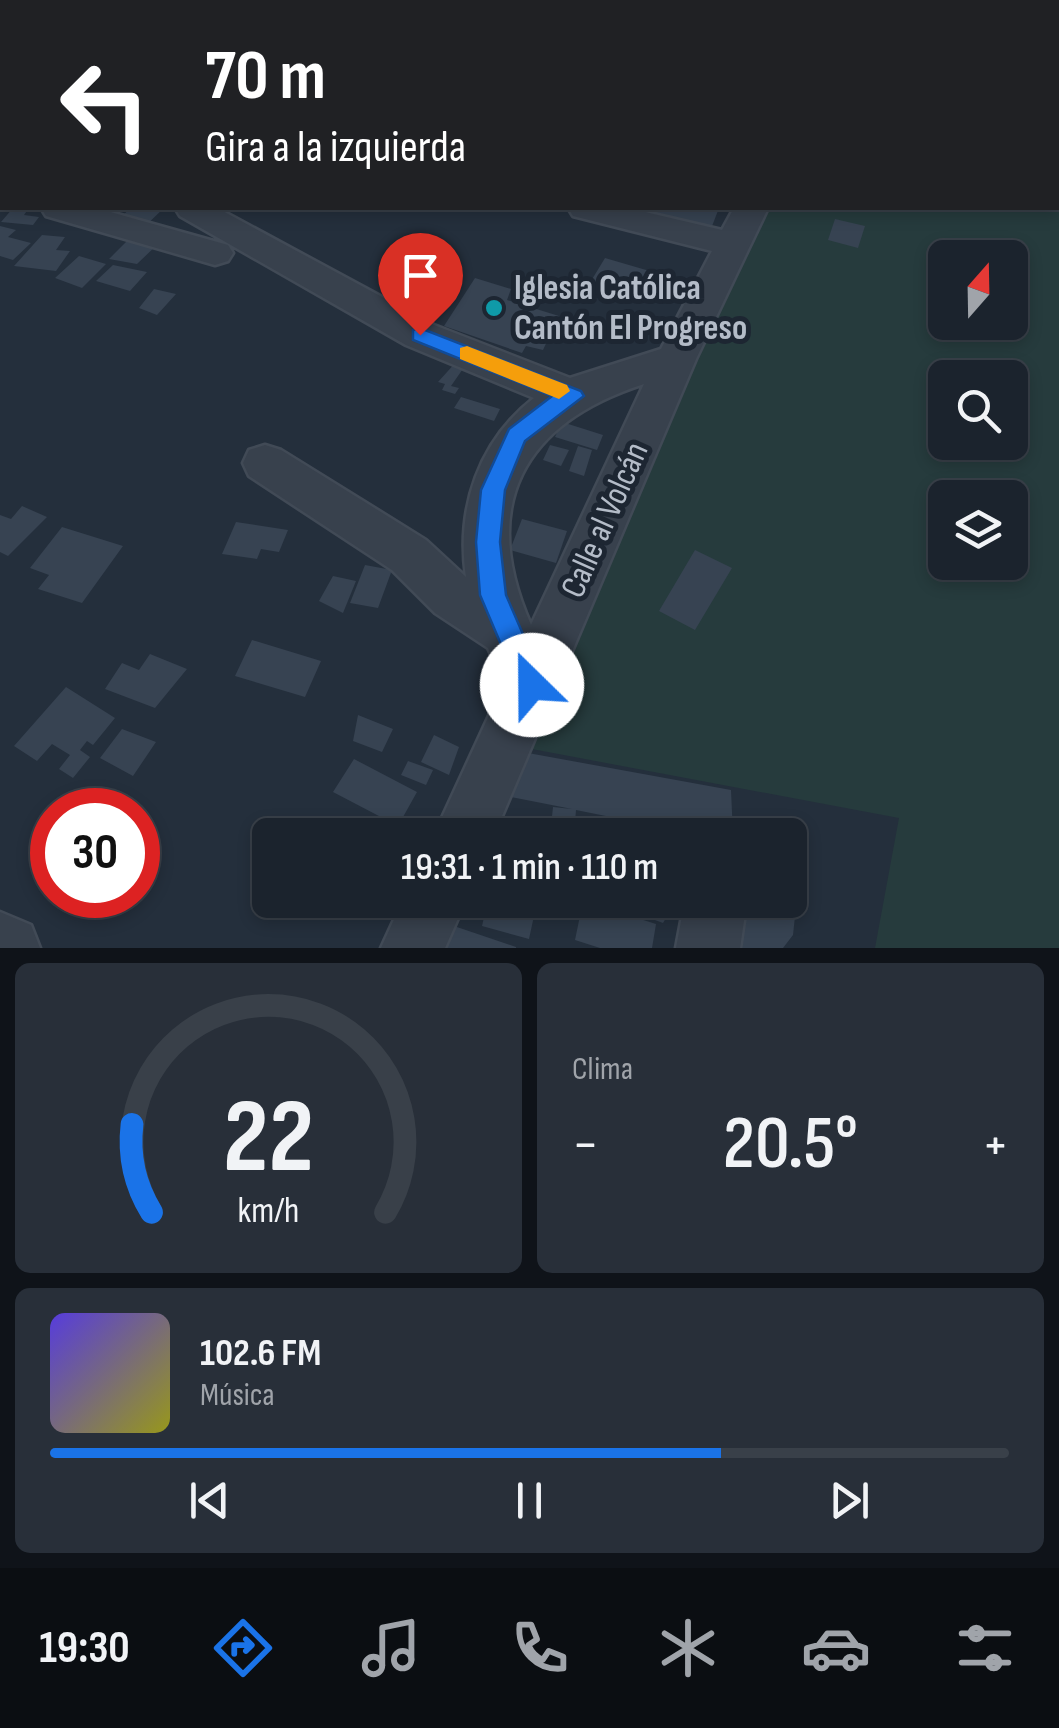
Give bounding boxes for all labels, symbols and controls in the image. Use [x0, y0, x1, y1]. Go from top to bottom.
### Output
text: 70 m [205, 35, 326, 119]
icon: left [40, 40, 170, 170]
text: Gira a la izquierda [205, 120, 466, 175]
pin [378, 233, 463, 336]
north arrow [928, 240, 1028, 340]
map controls [928, 240, 1028, 580]
icon: arrive [393, 248, 448, 303]
place label: Iglesia Católica Cantón El Progreso [514, 267, 747, 350]
marker: Iglesia Católica Cantón El Progreso [483, 297, 505, 319]
button: search [928, 360, 1028, 460]
street label: Calle al Volcán [552, 436, 658, 604]
button: layers [928, 480, 1028, 580]
position arrow [480, 633, 584, 737]
speed limit sign: 30 [30, 788, 160, 918]
text: 19:31 · 1 min · 110 m [401, 845, 658, 890]
text: Clima [572, 1050, 633, 1089]
text: 22 [223, 1076, 314, 1201]
text: 20.5° [723, 1099, 858, 1190]
text: − [572, 1112, 599, 1179]
text: + [982, 1112, 1009, 1179]
text: km/h [238, 1190, 299, 1233]
text: 102.6 FM [200, 1331, 321, 1376]
text: Música [200, 1376, 275, 1415]
icon: previous [182, 1473, 237, 1528]
icon: pause [502, 1473, 557, 1528]
icon: next [822, 1473, 877, 1528]
icon: directions [208, 1613, 278, 1683]
icon: music [356, 1613, 426, 1683]
icon: phone [505, 1613, 575, 1683]
icon: climate [653, 1613, 723, 1683]
icon: car [801, 1613, 871, 1683]
icon: filters [950, 1613, 1020, 1683]
text: 19:30 [39, 1621, 130, 1676]

